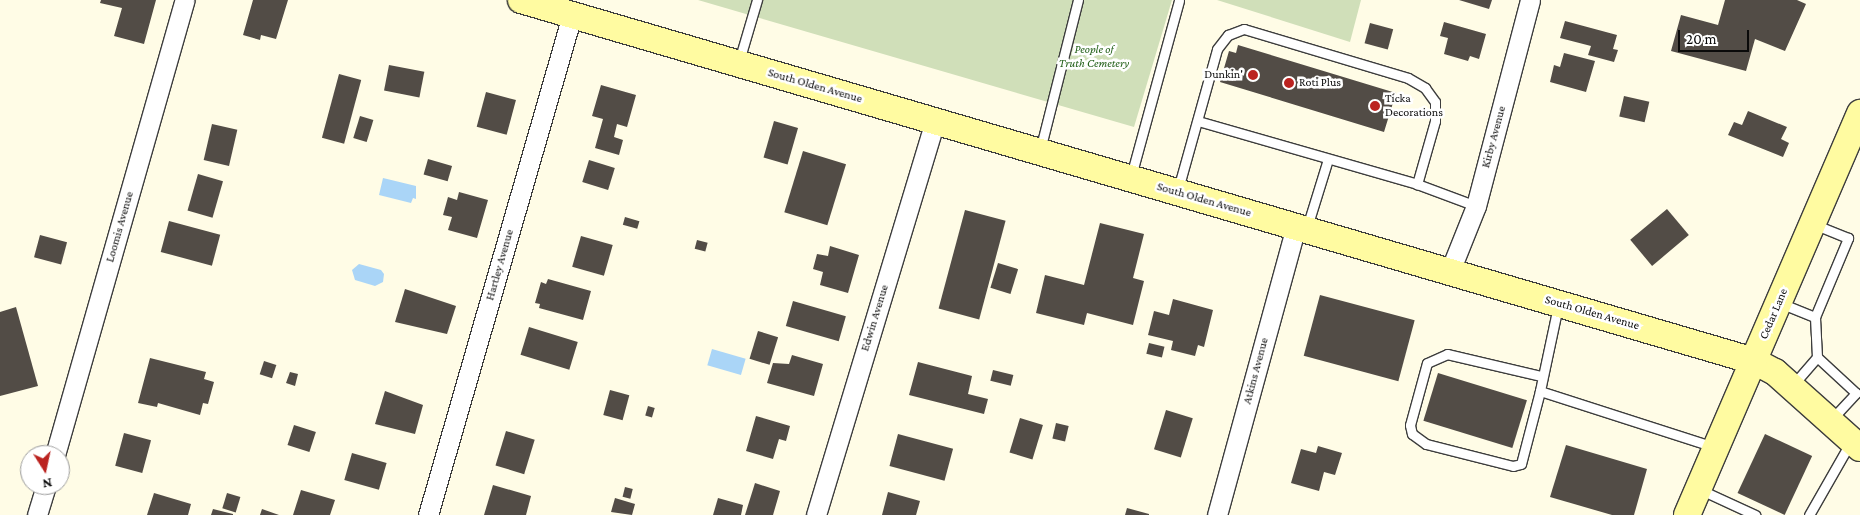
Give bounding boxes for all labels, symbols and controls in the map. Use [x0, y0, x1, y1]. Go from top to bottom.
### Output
scale bar [1680, 20, 1751, 52]
text: 20 m [1686, 31, 1717, 47]
park label: People of Truth Cemetery [1059, 43, 1129, 71]
street label: South Olden Avenue [766, 66, 864, 106]
place label: Dunkin' [1204, 68, 1243, 82]
marker: Dunkin' [1247, 69, 1259, 81]
place label: Roti Plus [1299, 76, 1341, 90]
marker: Roti Plus [1283, 77, 1295, 89]
place label: Ticka Decorations [1385, 92, 1443, 120]
marker: Ticka Decorations [1369, 100, 1381, 112]
street label: Kirby Avenue [1479, 104, 1509, 170]
street label: South Olden Avenue [1155, 180, 1253, 220]
street label: Loomis Avenue [103, 190, 137, 264]
street label: Hartley Avenue [483, 228, 517, 302]
street label: Edwin Avenue [858, 283, 892, 353]
street label: Cedar Lane [1757, 286, 1791, 342]
street label: South Olden Avenue [1543, 293, 1641, 333]
street label: Atkins Avenue [1240, 336, 1272, 406]
north arrow [20, 445, 70, 495]
text: N [41, 475, 54, 492]

